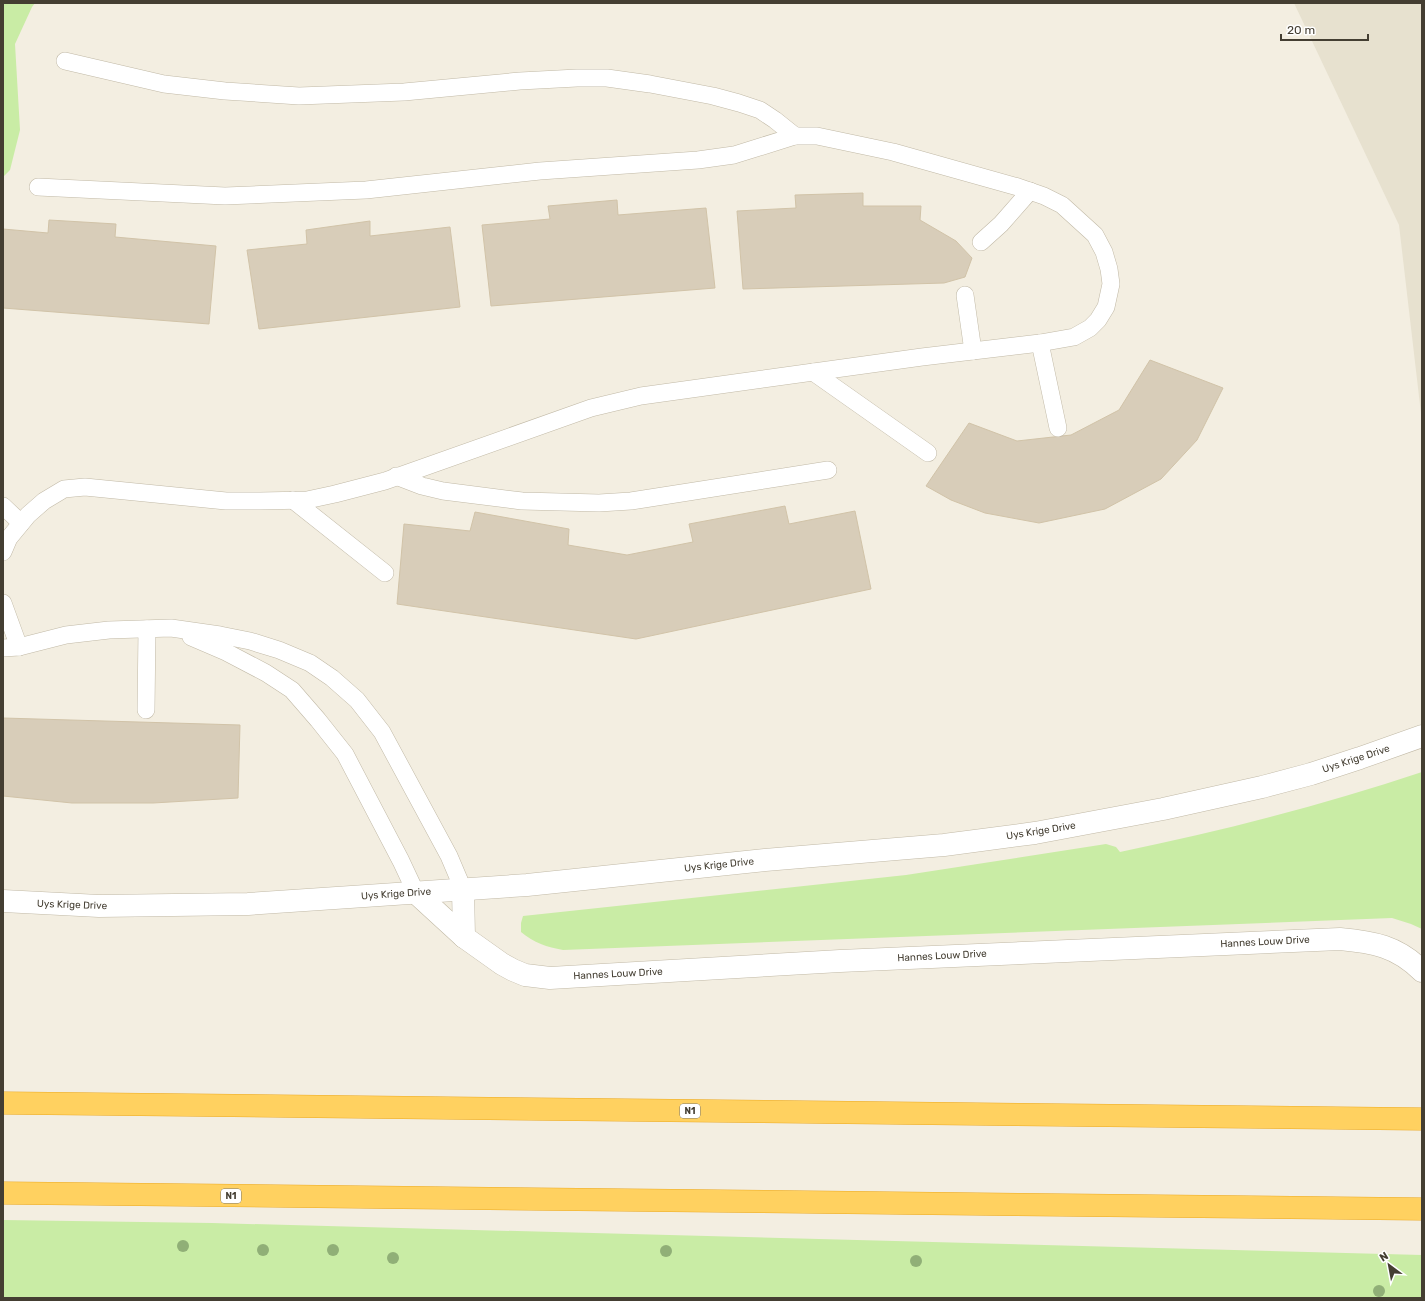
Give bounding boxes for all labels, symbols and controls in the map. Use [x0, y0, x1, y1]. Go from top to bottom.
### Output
scale bar [1281, 16, 1368, 42]
text: 20 m [1287, 23, 1315, 37]
street label: Uys Krige Drive [1321, 742, 1392, 776]
street label: Uys Krige Drive [1005, 820, 1077, 842]
street label: Uys Krige Drive [683, 855, 755, 875]
street label: Uys Krige Drive [361, 886, 432, 902]
street label: Uys Krige Drive [37, 898, 108, 912]
street label: Hannes Louw Drive [1220, 934, 1310, 950]
street label: Hannes Louw Drive [897, 948, 987, 964]
street label: Hannes Louw Drive [573, 966, 663, 982]
road number: N1 [680, 1104, 700, 1118]
road number: N1 [221, 1189, 241, 1203]
north arrow [1369, 1245, 1409, 1285]
text: N [1377, 1249, 1391, 1265]

